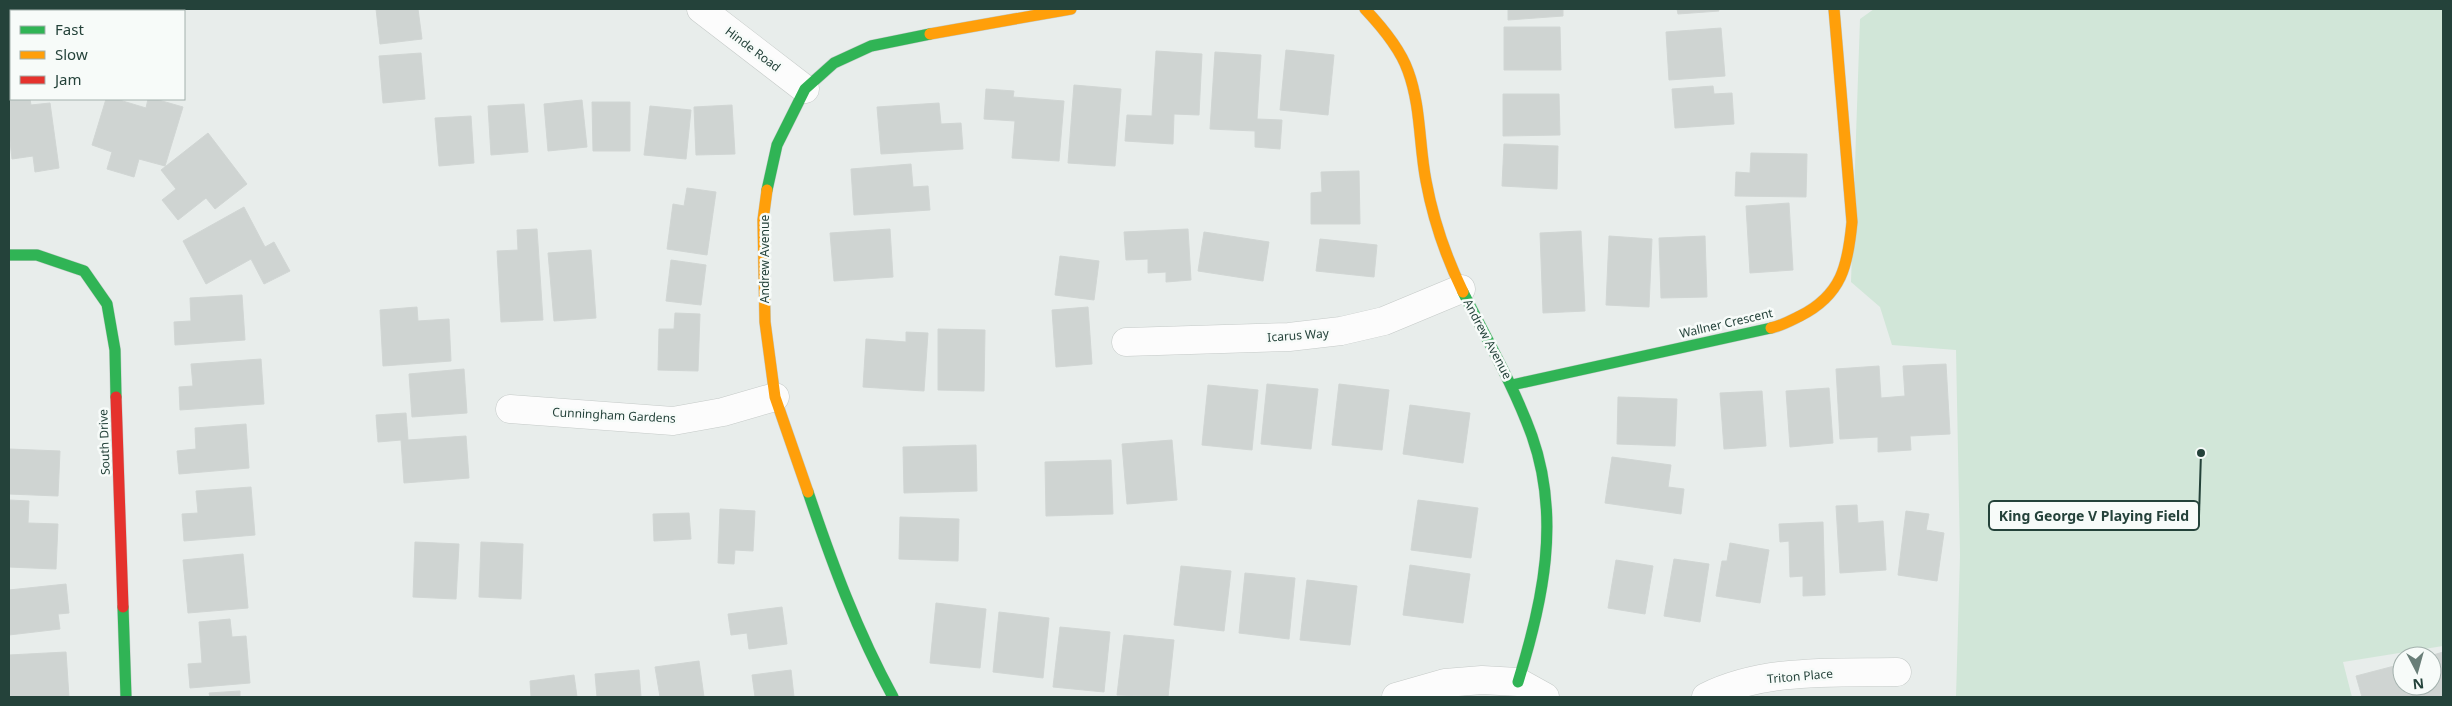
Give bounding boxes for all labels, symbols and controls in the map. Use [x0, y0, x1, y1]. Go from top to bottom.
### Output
legend [10, 10, 185, 100]
text: Fast [55, 19, 84, 39]
street label: Hinde Road [722, 22, 784, 76]
text: Slow [55, 44, 88, 64]
text: Jam [53, 69, 82, 89]
street label: Andrew Avenue [756, 215, 773, 303]
street label: Andrew Avenue [1460, 296, 1516, 382]
street label: Wallner Crescent [1678, 304, 1775, 342]
street label: Icarus Way [1267, 324, 1330, 346]
street label: Cunningham Gardens [552, 403, 676, 427]
street label: South Drive [94, 409, 114, 475]
callout: King George V Playing Field [1989, 501, 2199, 530]
text: King George V Playing Field [1999, 506, 2189, 525]
north arrow [2392, 646, 2442, 696]
street label: Triton Place [1766, 665, 1834, 687]
text: N [2412, 674, 2425, 694]

